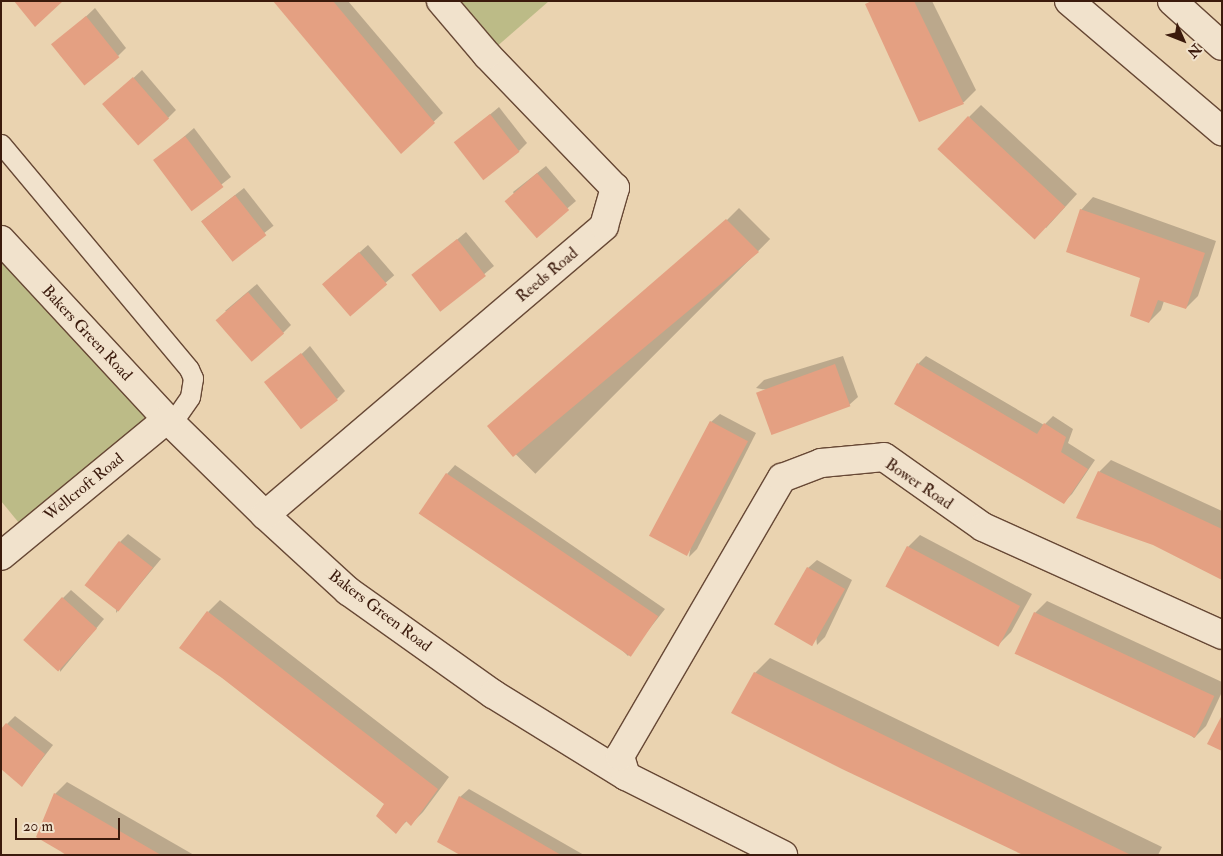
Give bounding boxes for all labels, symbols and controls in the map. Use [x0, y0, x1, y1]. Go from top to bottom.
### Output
north arrow [1158, 15, 1208, 65]
text: N [1184, 40, 1205, 61]
street label: Reeds Road [512, 244, 582, 306]
street label: Bakers Green Road [38, 281, 136, 385]
street label: Wellcroft Road [40, 449, 128, 525]
street label: Bower Road [882, 454, 956, 514]
street label: Bakers Green Road [325, 566, 435, 656]
scale bar [18, 808, 122, 840]
text: 20 m [23, 817, 53, 836]

